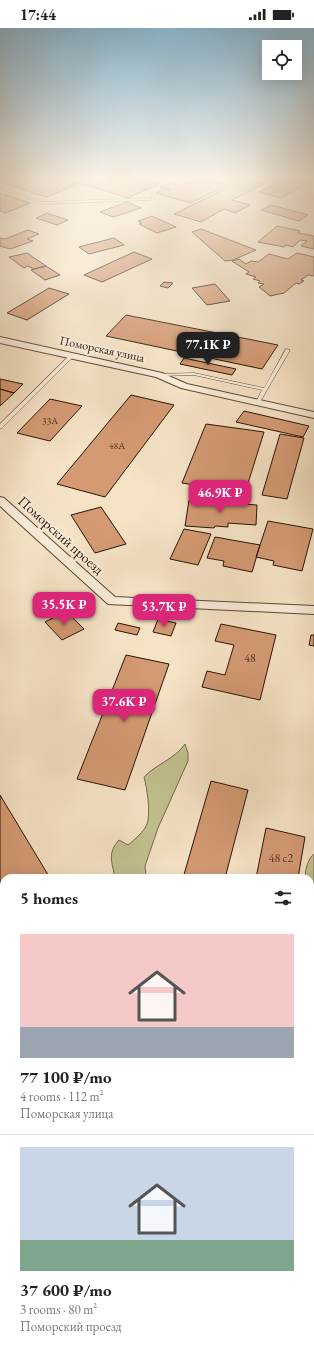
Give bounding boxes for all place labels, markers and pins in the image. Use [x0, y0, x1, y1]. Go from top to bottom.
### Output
pin: 77.1K ₽ [171, 332, 245, 366]
pin: 46.9K ₽ [183, 480, 257, 514]
pin: 35.5K ₽ [27, 592, 101, 626]
pin: 53.7K ₽ [127, 594, 201, 628]
pin: 37.6K ₽ [87, 689, 161, 723]

